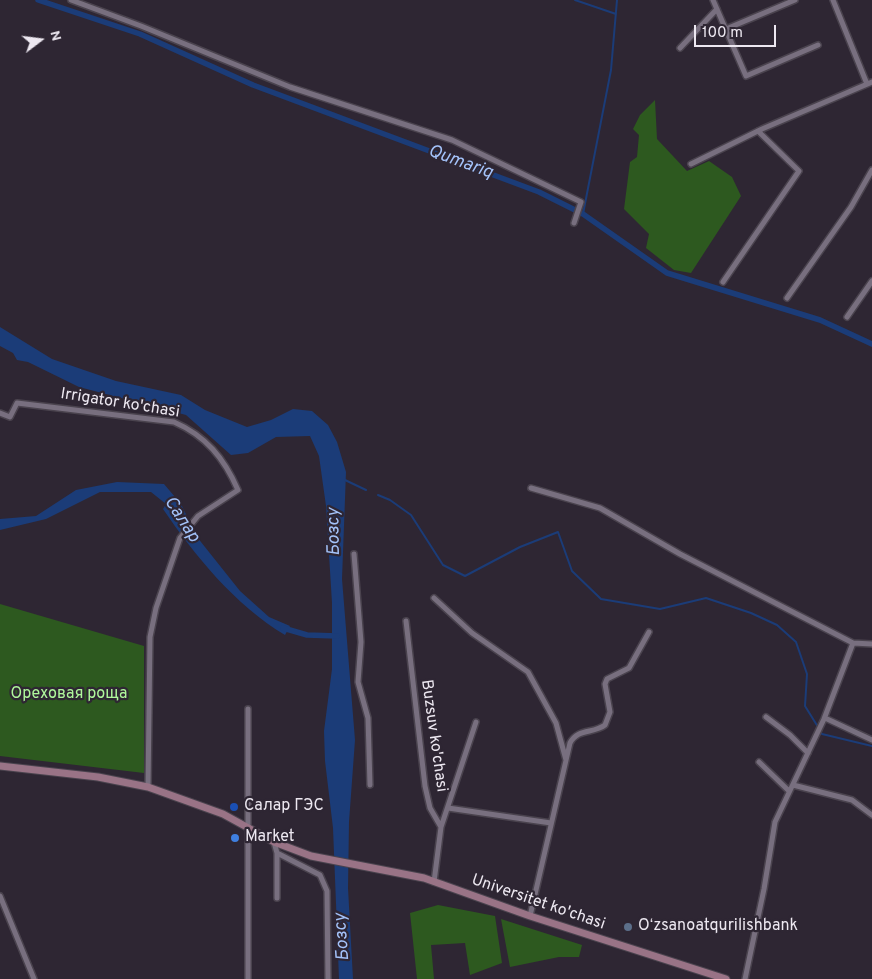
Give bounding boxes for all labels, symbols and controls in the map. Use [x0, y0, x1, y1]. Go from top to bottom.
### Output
north arrow [15, 15, 65, 65]
scale bar [697, 15, 780, 47]
text: 100 m [702, 24, 743, 43]
text: N [45, 29, 64, 43]
water label: Qumariq [425, 141, 495, 185]
street label: Irrigator ko'chasi [59, 385, 181, 423]
water label: Салар [158, 493, 204, 547]
water label: Бозсу [324, 508, 346, 556]
street label: Buzsuv ko'chasi [416, 679, 450, 793]
park label: Ореховая роща [10, 685, 128, 705]
place label: Салар ГЭС [244, 797, 324, 817]
marker: Салар ГЭС [228, 801, 240, 813]
place label: Market [245, 828, 295, 848]
marker: Market [229, 832, 241, 844]
street label: Universitet ko'chasi [469, 871, 607, 935]
water label: Бозсу [331, 912, 355, 962]
place label: Oʻzsanoatqurilishbank [638, 917, 798, 937]
marker: Oʻzsanoatqurilishbank [622, 921, 634, 933]

